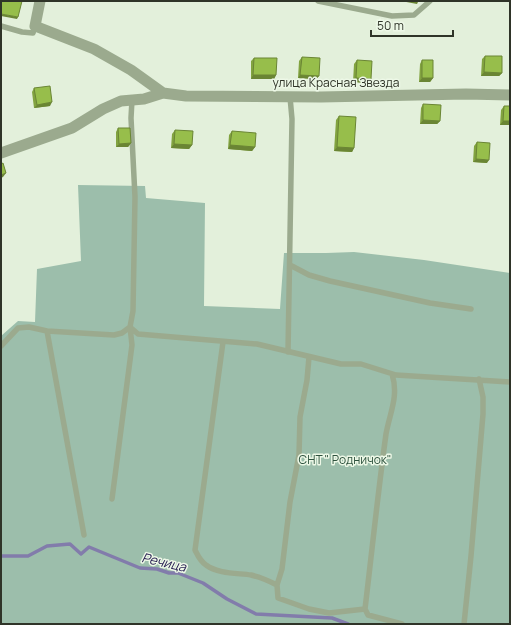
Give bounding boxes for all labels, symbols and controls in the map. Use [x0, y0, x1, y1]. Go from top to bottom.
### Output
scale bar [371, 12, 453, 38]
text: 50 m [377, 17, 404, 34]
street label: улица Красная Звезда [273, 74, 399, 91]
park label: СНТ " Родничок" [299, 451, 391, 468]
water label: Речица [140, 548, 189, 576]

